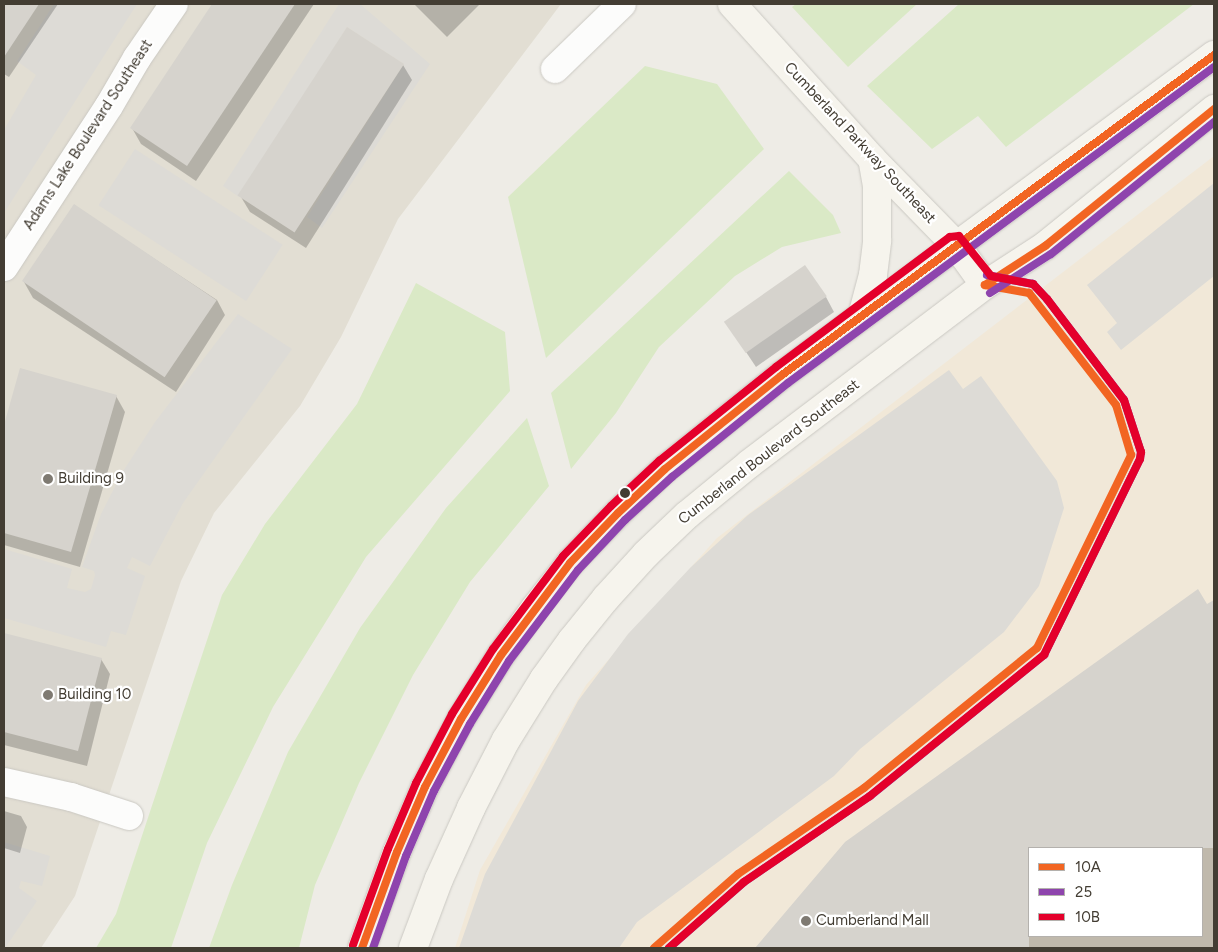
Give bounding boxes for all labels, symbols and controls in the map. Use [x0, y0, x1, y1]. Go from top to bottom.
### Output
street label: Adams Lake Boulevard Southeast [20, 36, 156, 234]
street label: Cumberland Parkway Southeast [780, 59, 940, 227]
street label: Cumberland Boulevard Southeast [675, 376, 863, 528]
place label: Building 9 [58, 470, 124, 488]
marker: Building 9 [42, 473, 54, 485]
unlabelled marker [620, 488, 630, 498]
place label: Building 10 [58, 686, 131, 704]
marker: Building 10 [42, 689, 54, 701]
legend [1028, 847, 1203, 937]
text: 10A [1075, 858, 1101, 876]
text: 25 [1075, 883, 1092, 901]
text: 10B [1075, 908, 1100, 926]
place label: Cumberland Mall [816, 912, 929, 930]
marker: Cumberland Mall [800, 915, 812, 927]

